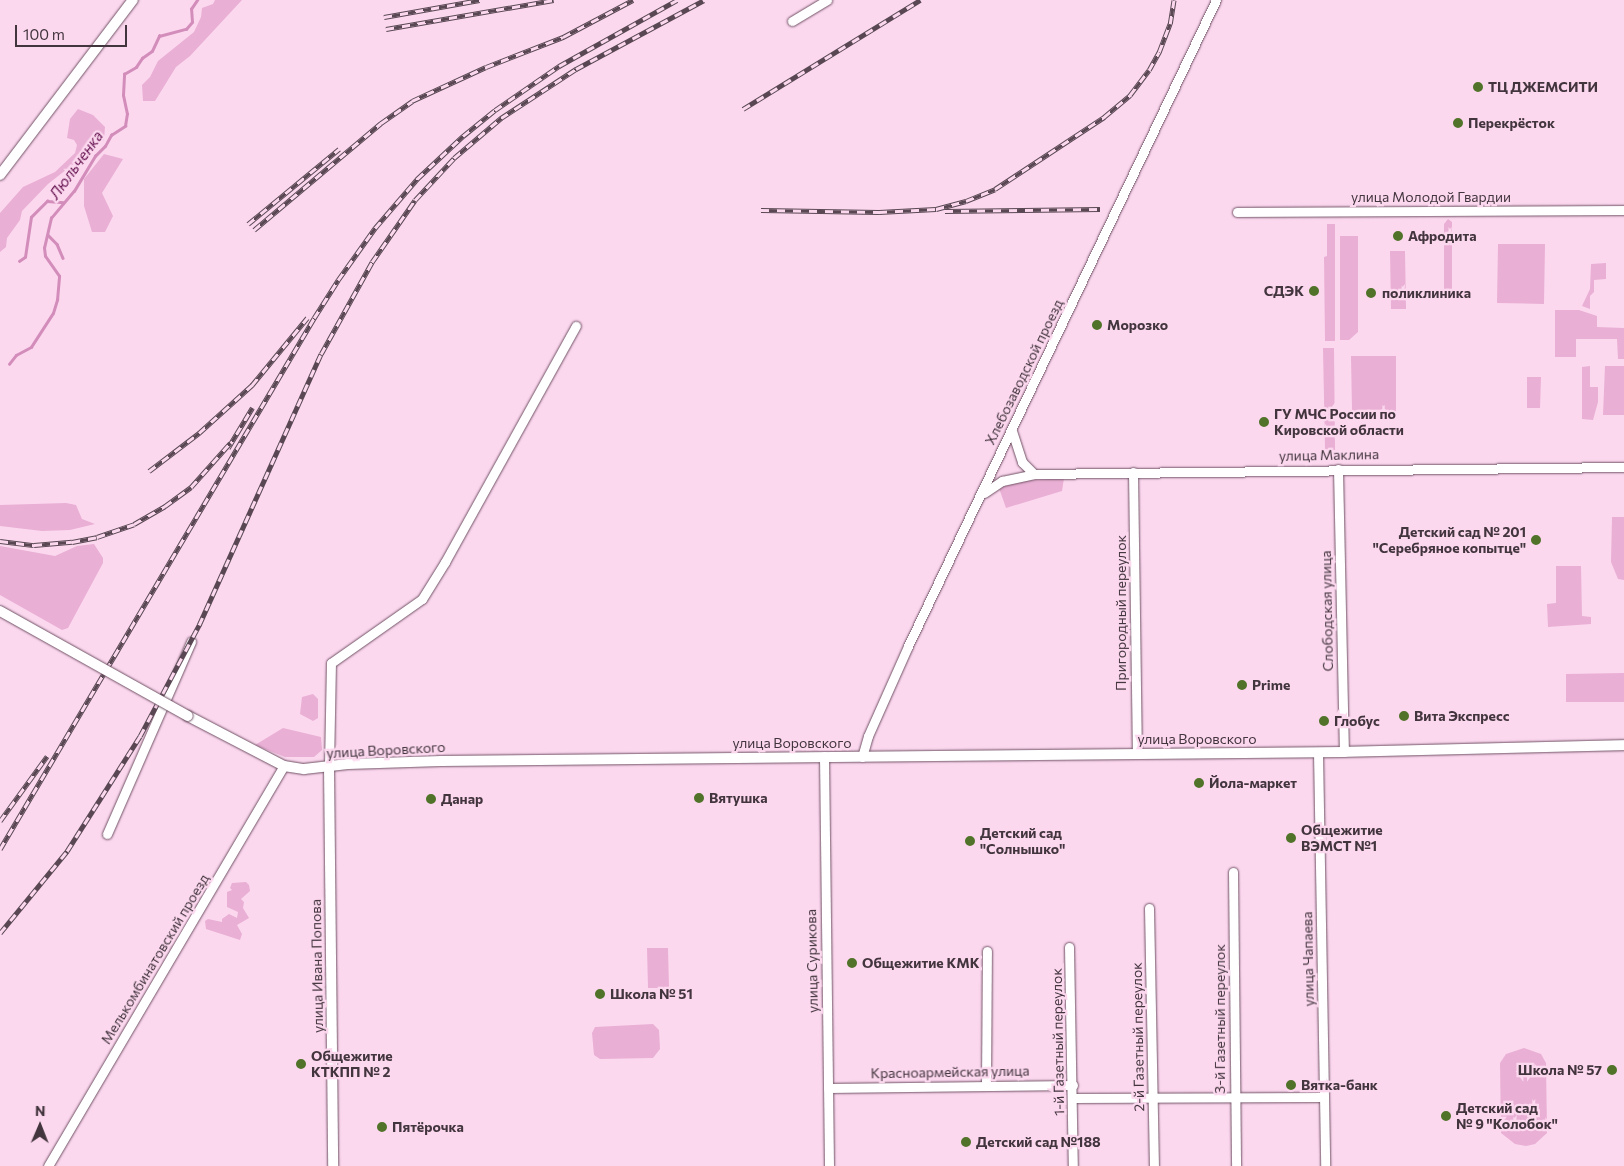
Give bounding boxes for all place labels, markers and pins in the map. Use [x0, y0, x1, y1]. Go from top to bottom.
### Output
place label: ТЦ ДЖЕМСИТИ [1488, 79, 1598, 95]
marker: ТЦ ДЖЕМСИТИ [1472, 81, 1484, 93]
place label: Перекрёсток [1468, 115, 1555, 131]
marker: Перекрёсток [1452, 117, 1464, 129]
place label: Афродита [1408, 228, 1476, 244]
marker: Афродита [1392, 230, 1404, 242]
place label: СДЭК [1264, 283, 1304, 299]
marker: СДЭК [1308, 285, 1320, 297]
place label: поликлиника [1382, 285, 1471, 301]
marker: поликлиника [1364, 286, 1378, 300]
place label: Морозко [1107, 317, 1168, 333]
marker: Морозко [1091, 319, 1103, 331]
place label: ГУ МЧС России по Кировской области [1274, 406, 1404, 438]
marker: ГУ МЧС России по Кировской области [1258, 416, 1270, 428]
place label: Детский сад № 201 "Серебряное копытце" [1373, 524, 1526, 556]
marker: Детский сад № 201 "Серебряное копытце" [1530, 534, 1542, 546]
place label: Prime [1252, 677, 1290, 693]
marker: Prime [1236, 679, 1248, 691]
place label: Вита Экспресс [1414, 708, 1510, 724]
marker: Вита Экспресс [1398, 710, 1410, 722]
place label: Глобус [1334, 713, 1380, 729]
marker: Глобус [1318, 715, 1330, 727]
place label: Йола-маркет [1209, 775, 1297, 791]
marker: Йола-маркет [1193, 777, 1205, 789]
place label: Вятушка [709, 790, 767, 806]
place label: Данар [441, 791, 483, 807]
marker: Вятушка [693, 792, 705, 804]
marker: Данар [425, 793, 437, 805]
place label: Общежитие ВЭМСТ №1 [1301, 822, 1383, 854]
place label: Детский сад "Солнышко" [980, 825, 1065, 858]
marker: Общежитие ВЭМСТ №1 [1285, 832, 1297, 844]
marker: Детский сад "Солнышко" [964, 835, 976, 847]
place label: Общежитие КМК [862, 955, 979, 971]
marker: Общежитие КМК [846, 957, 858, 969]
place label: Школа № 51 [610, 986, 693, 1002]
marker: Школа № 51 [594, 988, 606, 1000]
place label: Общежитие КТКПП № 2 [311, 1048, 393, 1080]
marker: Общежитие КТКПП № 2 [295, 1058, 307, 1070]
place label: Школа № 57 [1518, 1062, 1602, 1078]
marker: Школа № 57 [1606, 1064, 1618, 1076]
place label: Вятка-банк [1301, 1077, 1378, 1093]
marker: Вятка-банк [1285, 1079, 1297, 1091]
place label: Детский сад № 9 "Колобок" [1456, 1100, 1558, 1132]
marker: Детский сад № 9 "Колобок" [1440, 1110, 1452, 1122]
place label: Пятёрочка [392, 1119, 464, 1135]
marker: Пятёрочка [376, 1121, 388, 1133]
place label: Детский сад №188 [976, 1134, 1101, 1150]
marker: Детский сад №188 [960, 1136, 972, 1148]

